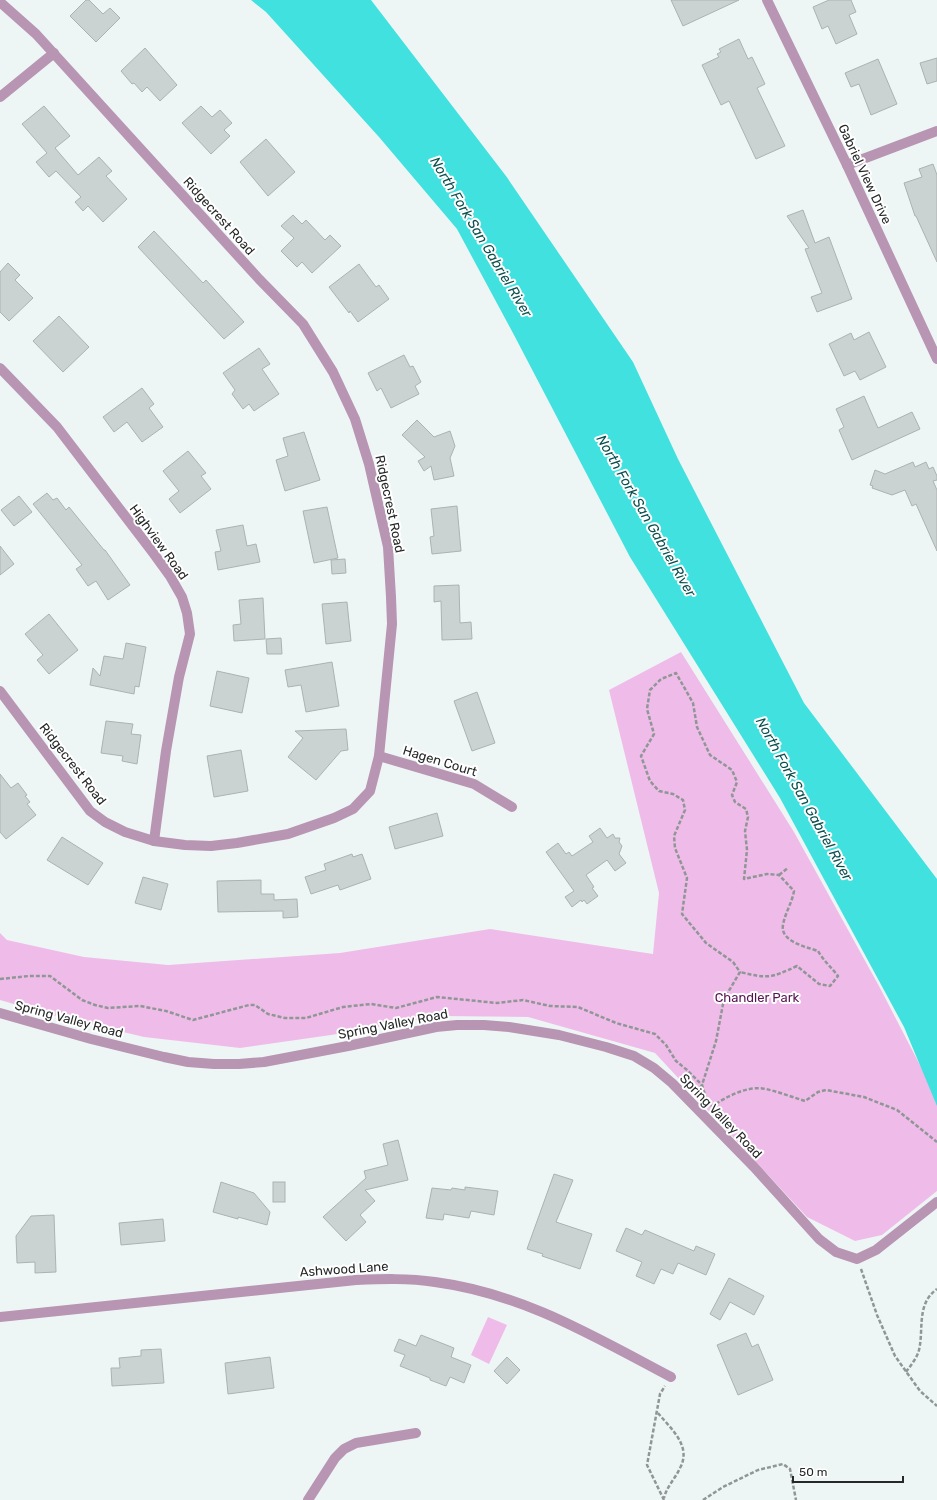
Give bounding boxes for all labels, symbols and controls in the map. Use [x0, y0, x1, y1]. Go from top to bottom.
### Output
street label: Gabriel View Drive [835, 122, 895, 226]
water label: North Fork San Gabriel River [426, 154, 536, 321]
street label: Ridgecrest Road [179, 174, 258, 259]
water label: North Fork San Gabriel River [593, 432, 700, 601]
street label: Ridgecrest Road [371, 454, 408, 554]
street label: Highview Road [126, 501, 191, 583]
water label: North Fork San Gabriel River [752, 714, 856, 884]
street label: Ridgecrest Road [36, 720, 110, 808]
street label: Hagen Court [401, 743, 479, 780]
park label: Chandler Park [715, 990, 800, 1005]
street label: Spring Valley Road [13, 997, 125, 1042]
street label: Spring Valley Road [337, 1006, 449, 1043]
street label: Spring Valley Road [676, 1071, 765, 1162]
street label: Ashwood Lane [299, 1258, 389, 1280]
scale bar [793, 1458, 903, 1484]
text: 50 m [799, 1465, 827, 1479]

